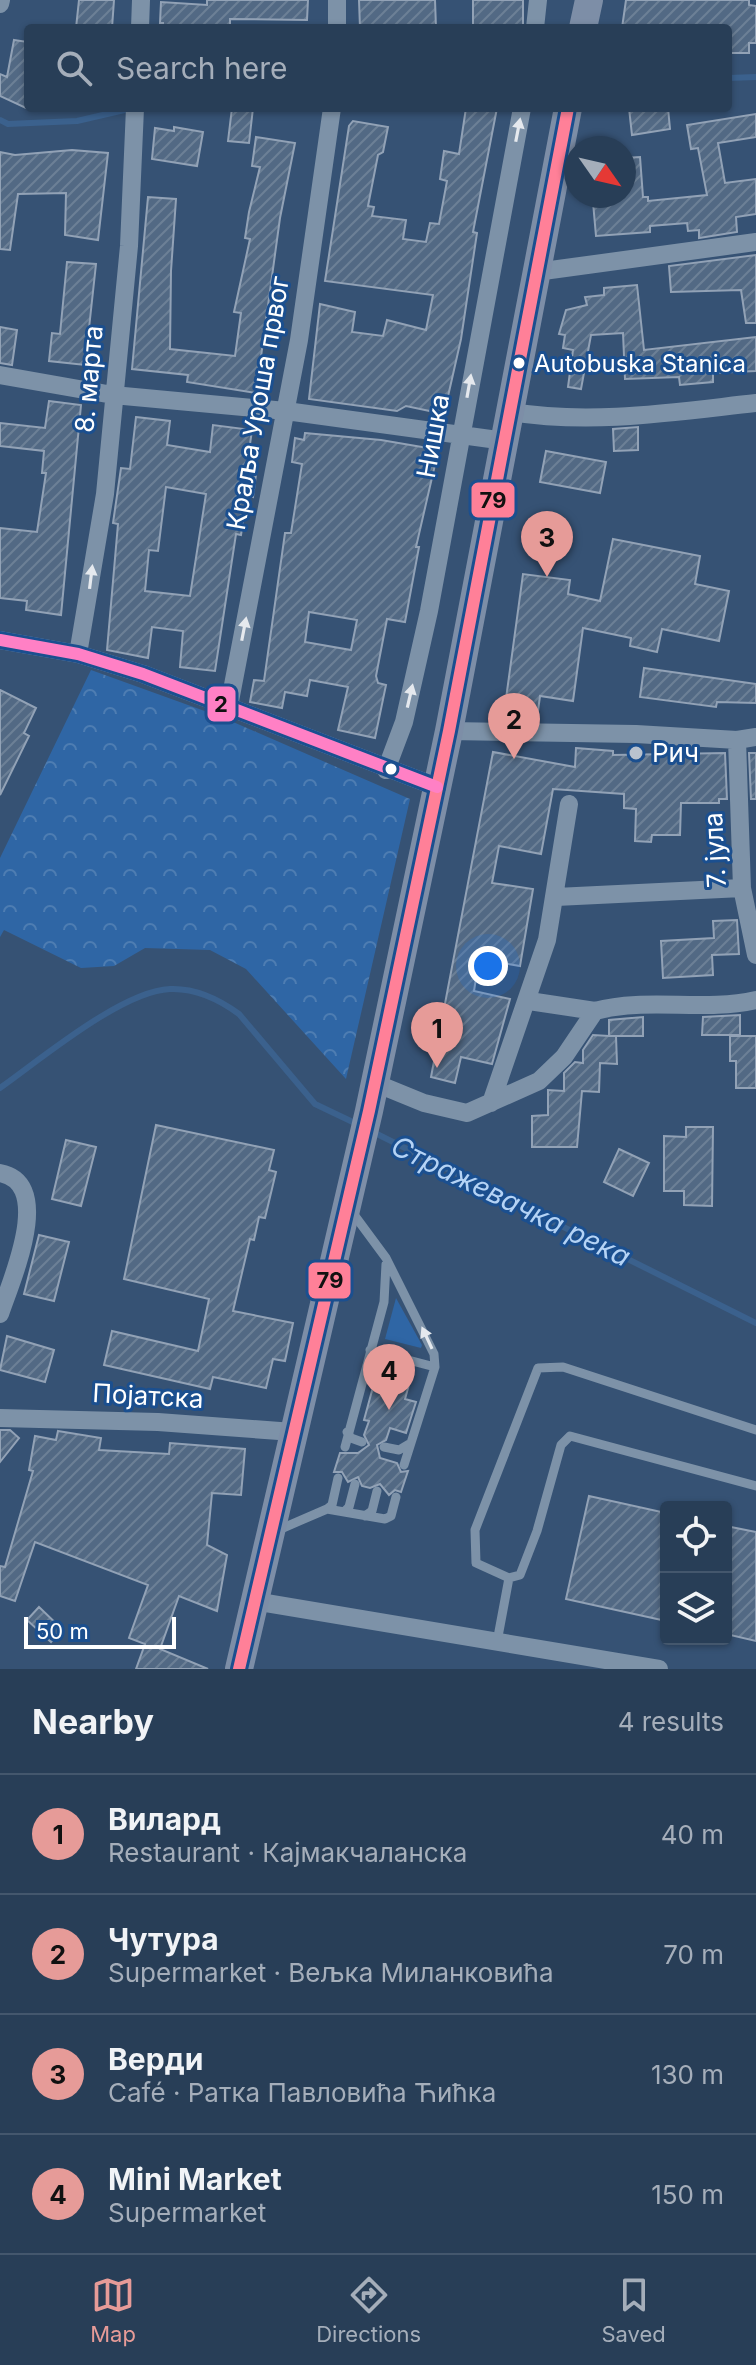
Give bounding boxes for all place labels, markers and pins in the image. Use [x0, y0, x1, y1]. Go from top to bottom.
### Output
place label: Autobuska Stanica [534, 349, 746, 378]
marker: Autobuska Stanica [511, 355, 527, 371]
pin: 3 [521, 511, 573, 577]
pin: 2 [488, 693, 540, 759]
place label: Рич [652, 737, 699, 768]
marker: Рич [627, 744, 645, 762]
unlabelled marker [383, 761, 399, 777]
pin: 1 [411, 1002, 463, 1068]
pin: 4 [363, 1344, 415, 1410]

